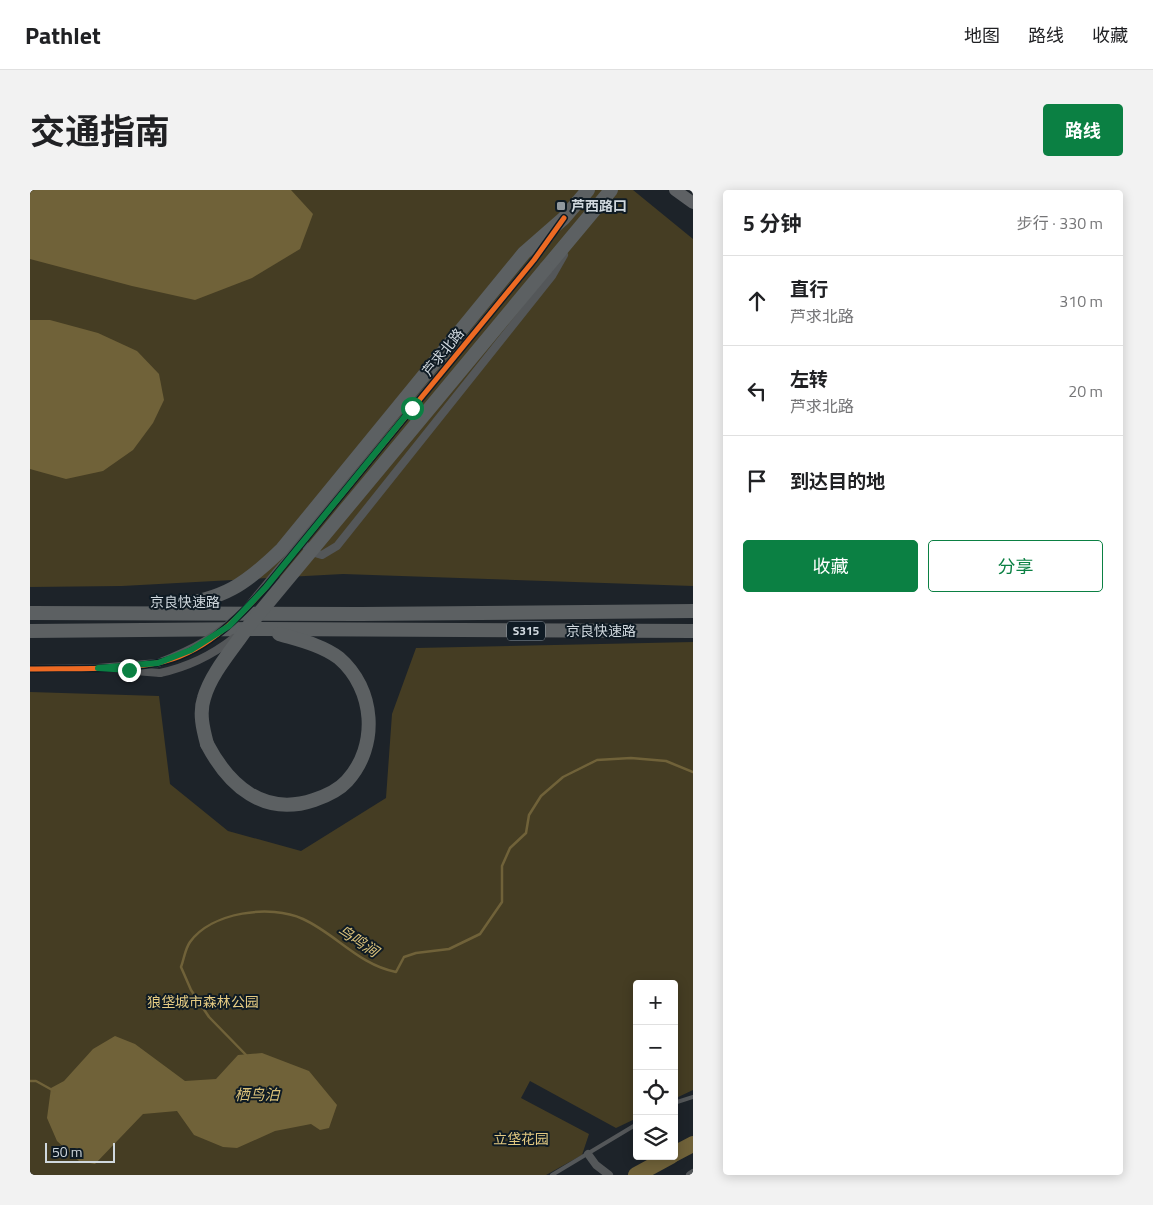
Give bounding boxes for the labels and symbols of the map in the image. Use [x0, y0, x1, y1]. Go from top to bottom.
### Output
place label: 芦西路口 [571, 195, 627, 216]
marker: 芦西路口 [555, 200, 567, 212]
street label: 芦求北路 [417, 323, 468, 380]
route start [401, 397, 424, 420]
street label: 京良快速路 [150, 591, 220, 612]
street label: 京良快速路 [566, 620, 636, 641]
road number: S315 [507, 622, 545, 641]
route end [118, 659, 141, 682]
water label: 鸟鸣涧 [333, 919, 385, 964]
park label: 狼垡城市森林公园 [147, 991, 259, 1012]
water label: 栖鸟泊 [234, 1083, 281, 1106]
park label: 立垡花园 [493, 1128, 549, 1149]
scale bar [45, 1140, 115, 1163]

